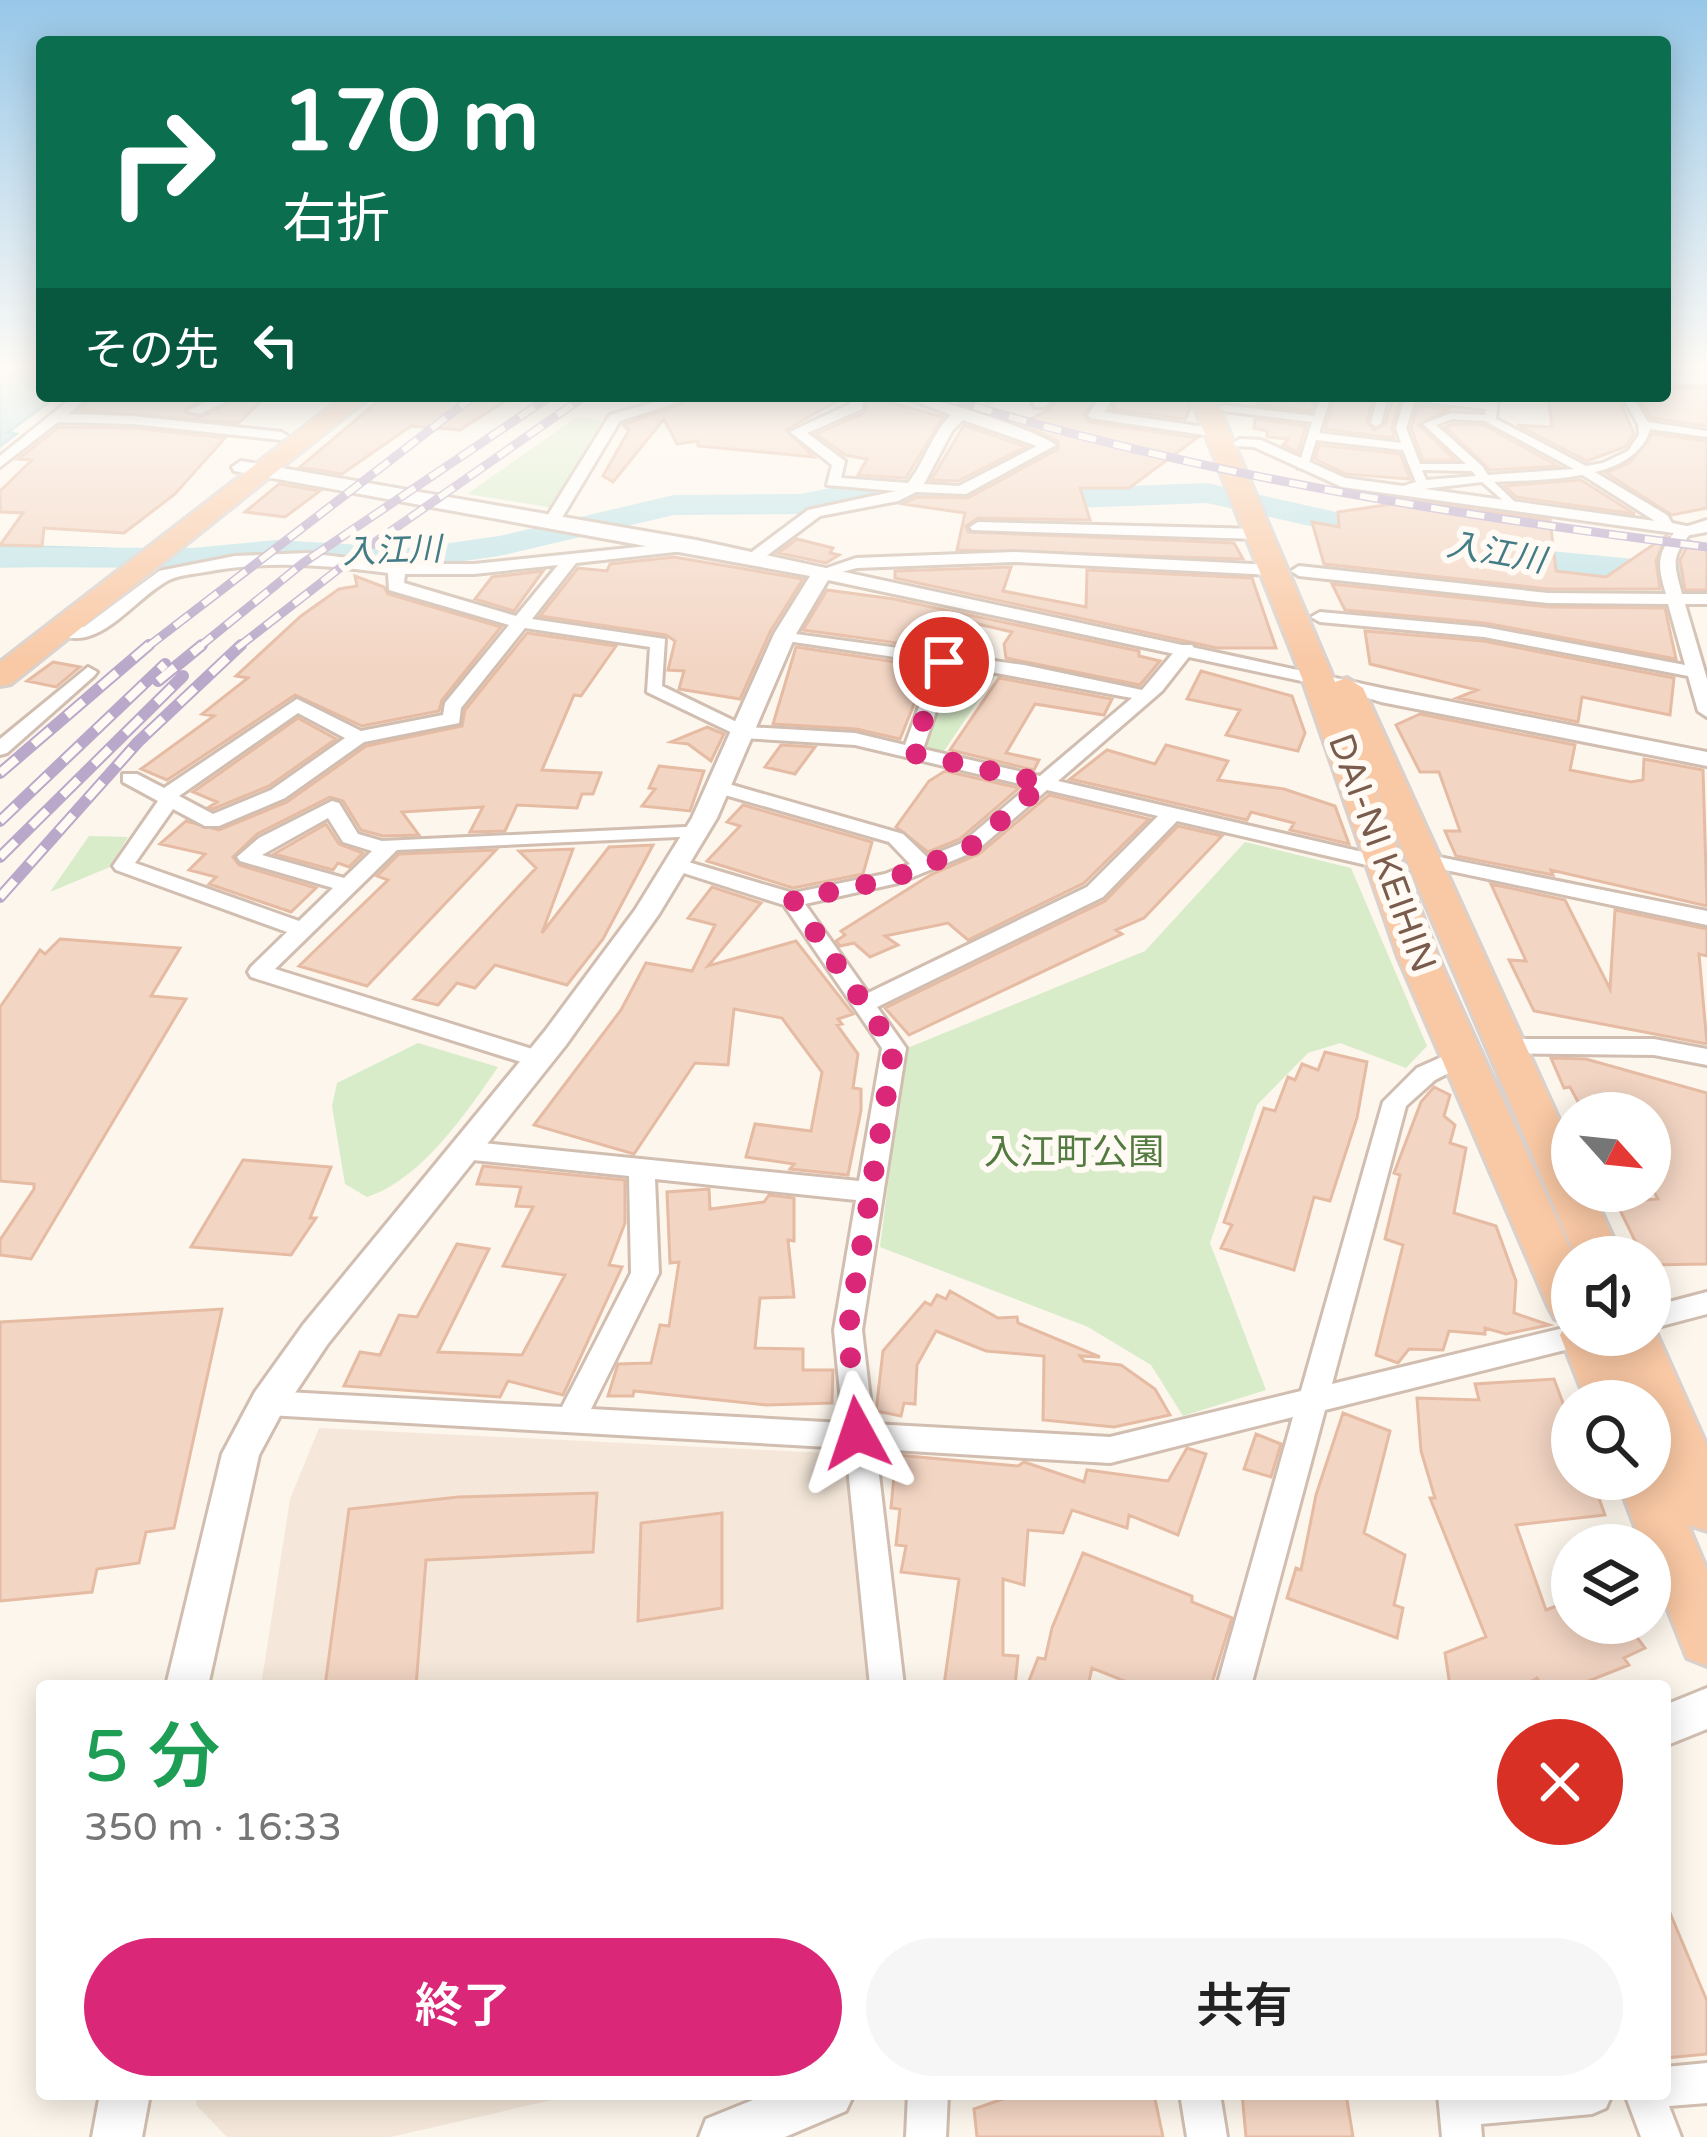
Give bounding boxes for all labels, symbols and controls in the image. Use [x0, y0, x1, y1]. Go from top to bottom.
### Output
text: 170 m [282, 72, 539, 173]
icon: right [84, 84, 240, 240]
text: 右折 [282, 187, 390, 252]
icon: left [243, 312, 309, 378]
text: その先 [84, 324, 219, 378]
water label: 入江川 [1444, 525, 1551, 581]
water label: 入江川 [342, 530, 445, 572]
pin [893, 611, 995, 713]
icon: arrive [911, 629, 977, 695]
street label: DAI-NI KEIHIN [1319, 728, 1445, 978]
north arrow [1551, 1092, 1671, 1212]
map controls [1551, 1092, 1671, 1644]
park label: 入江町公園 [984, 1131, 1164, 1174]
button: sound [1551, 1236, 1671, 1356]
position arrow [794, 1370, 920, 1496]
button: search [1551, 1380, 1671, 1500]
button: layers [1551, 1524, 1671, 1644]
text: 5 分 [84, 1715, 220, 1802]
button: close [1497, 1719, 1623, 1845]
text: 350 m · 16:33 [84, 1804, 342, 1851]
button: 終了 [84, 1938, 842, 2076]
button: 共有 [866, 1938, 1623, 2076]

